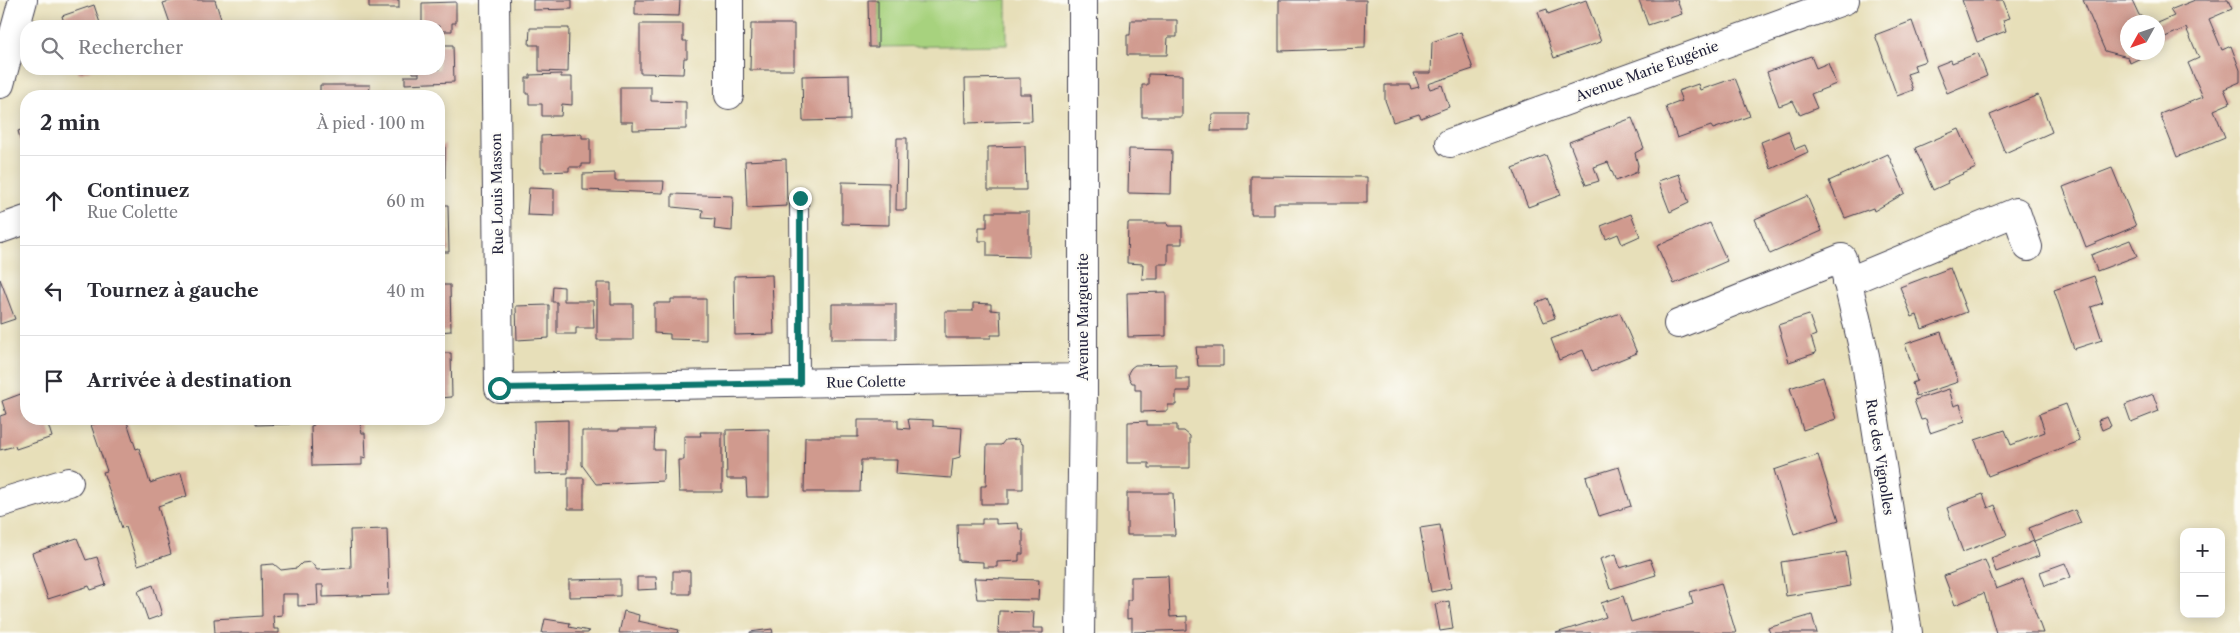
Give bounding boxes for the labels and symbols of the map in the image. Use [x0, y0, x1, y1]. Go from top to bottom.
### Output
north arrow [2120, 15, 2165, 60]
street label: Avenue Marie Eugénie [1572, 37, 1721, 106]
street label: Rue Louis Masson [487, 133, 507, 255]
route end [789, 187, 812, 210]
street label: Avenue Marguerite [1074, 253, 1092, 382]
street label: Rue Colette [826, 372, 906, 392]
route start [488, 377, 511, 400]
street label: Rue des Vignolles [1862, 398, 1898, 516]

